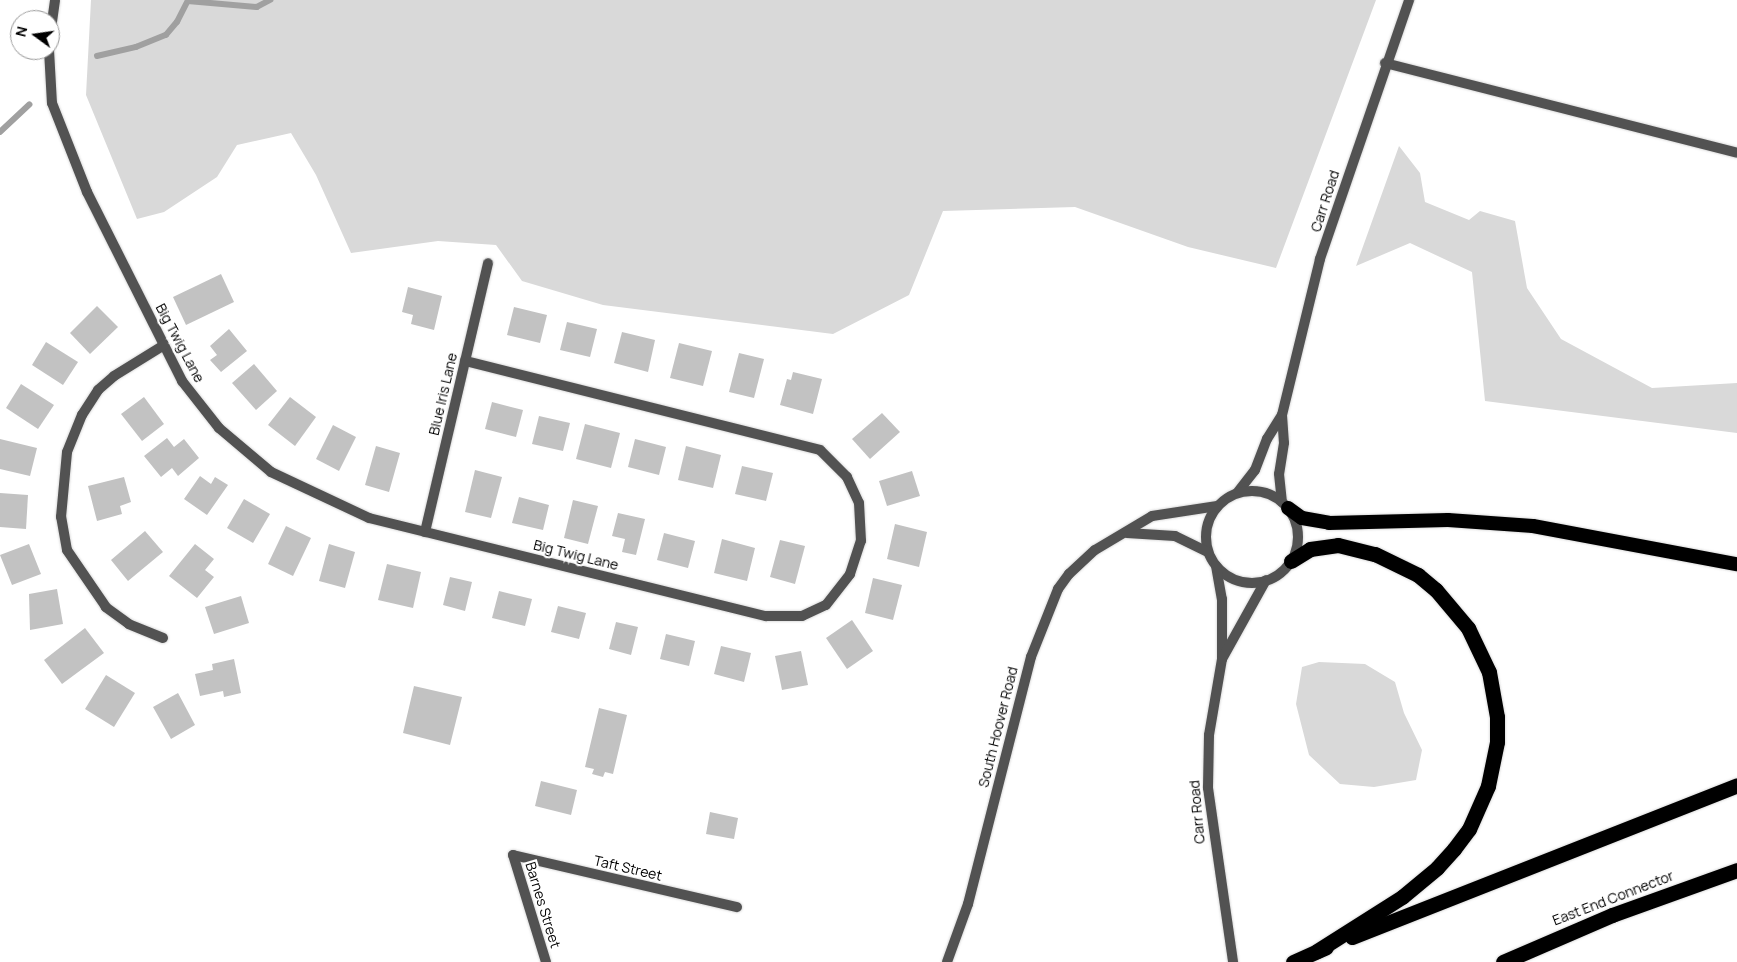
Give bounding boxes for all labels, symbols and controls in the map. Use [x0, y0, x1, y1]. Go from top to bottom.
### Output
north arrow [10, 10, 60, 60]
text: N [10, 24, 31, 39]
street label: Carr Road [1307, 168, 1343, 234]
street label: Big Twig Lane [152, 301, 208, 385]
street label: Blue Iris Lane [425, 351, 461, 437]
street label: Big Twig Lane [532, 536, 620, 574]
street label: South Hoover Road [975, 665, 1021, 789]
street label: Carr Road [1186, 779, 1208, 845]
street label: Taft Street [592, 852, 664, 884]
street label: Barnes Street [522, 860, 564, 950]
street label: East End Connector [1550, 867, 1676, 929]

